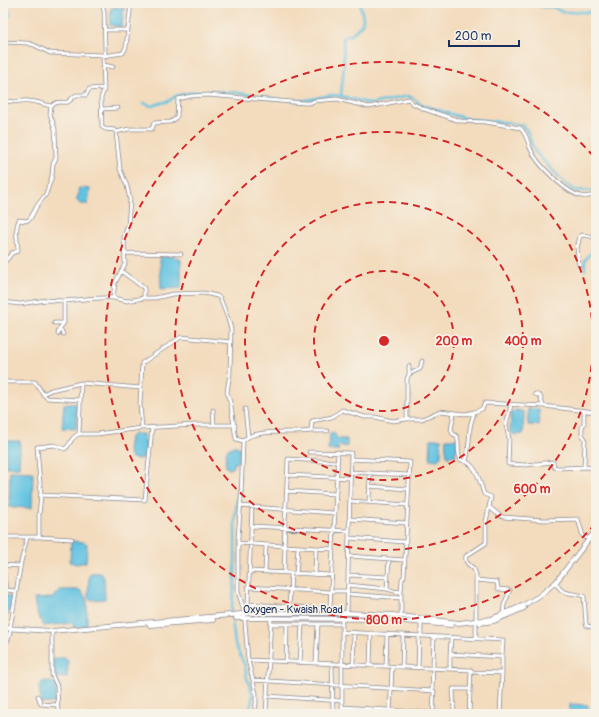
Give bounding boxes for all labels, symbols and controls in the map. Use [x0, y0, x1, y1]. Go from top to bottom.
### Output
scale bar [449, 22, 519, 48]
text: 200 m [455, 29, 492, 44]
centre of rings [377, 334, 391, 348]
text: 200 m [436, 334, 473, 349]
text: 400 m [504, 334, 542, 349]
text: 600 m [514, 482, 551, 497]
street label: Oxygen - Kwaish Road [243, 603, 343, 616]
text: 800 m [366, 613, 402, 628]

